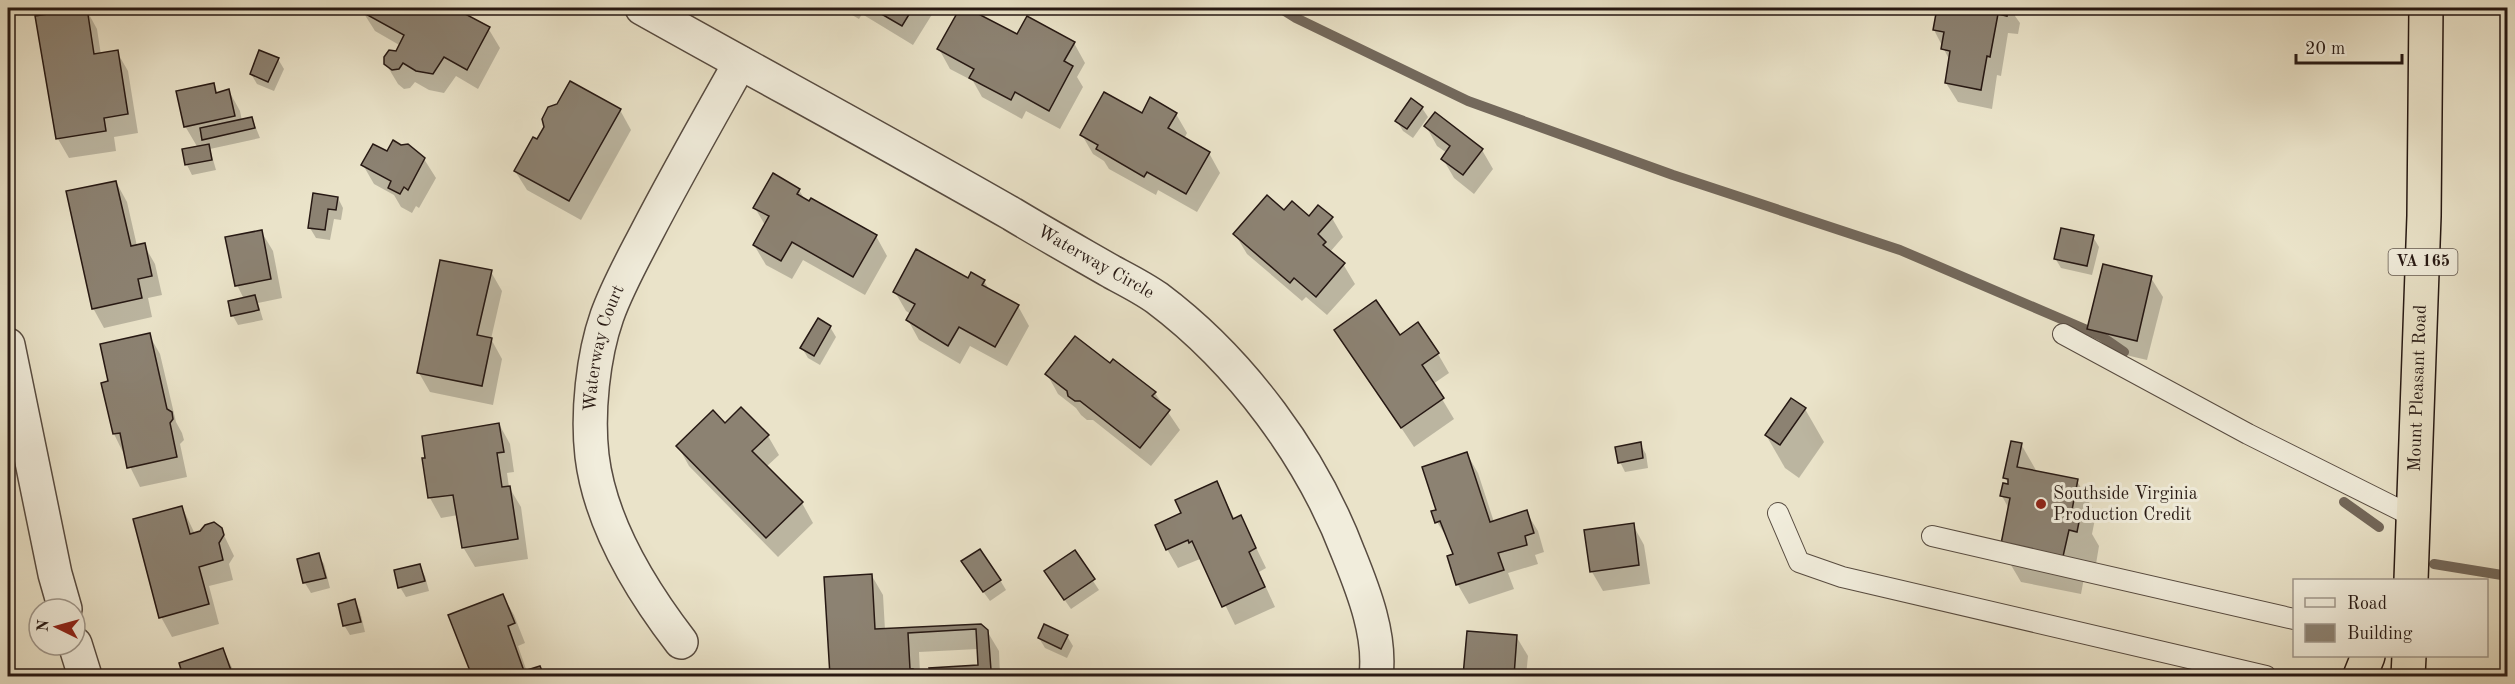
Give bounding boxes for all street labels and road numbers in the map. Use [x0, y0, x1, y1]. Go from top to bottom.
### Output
street label: Waterway Circle [1034, 222, 1157, 302]
road number: VA 165 [2388, 249, 2458, 275]
street label: Waterway Court [581, 282, 628, 412]
street label: Mount Pleasant Road [2406, 304, 2430, 472]

